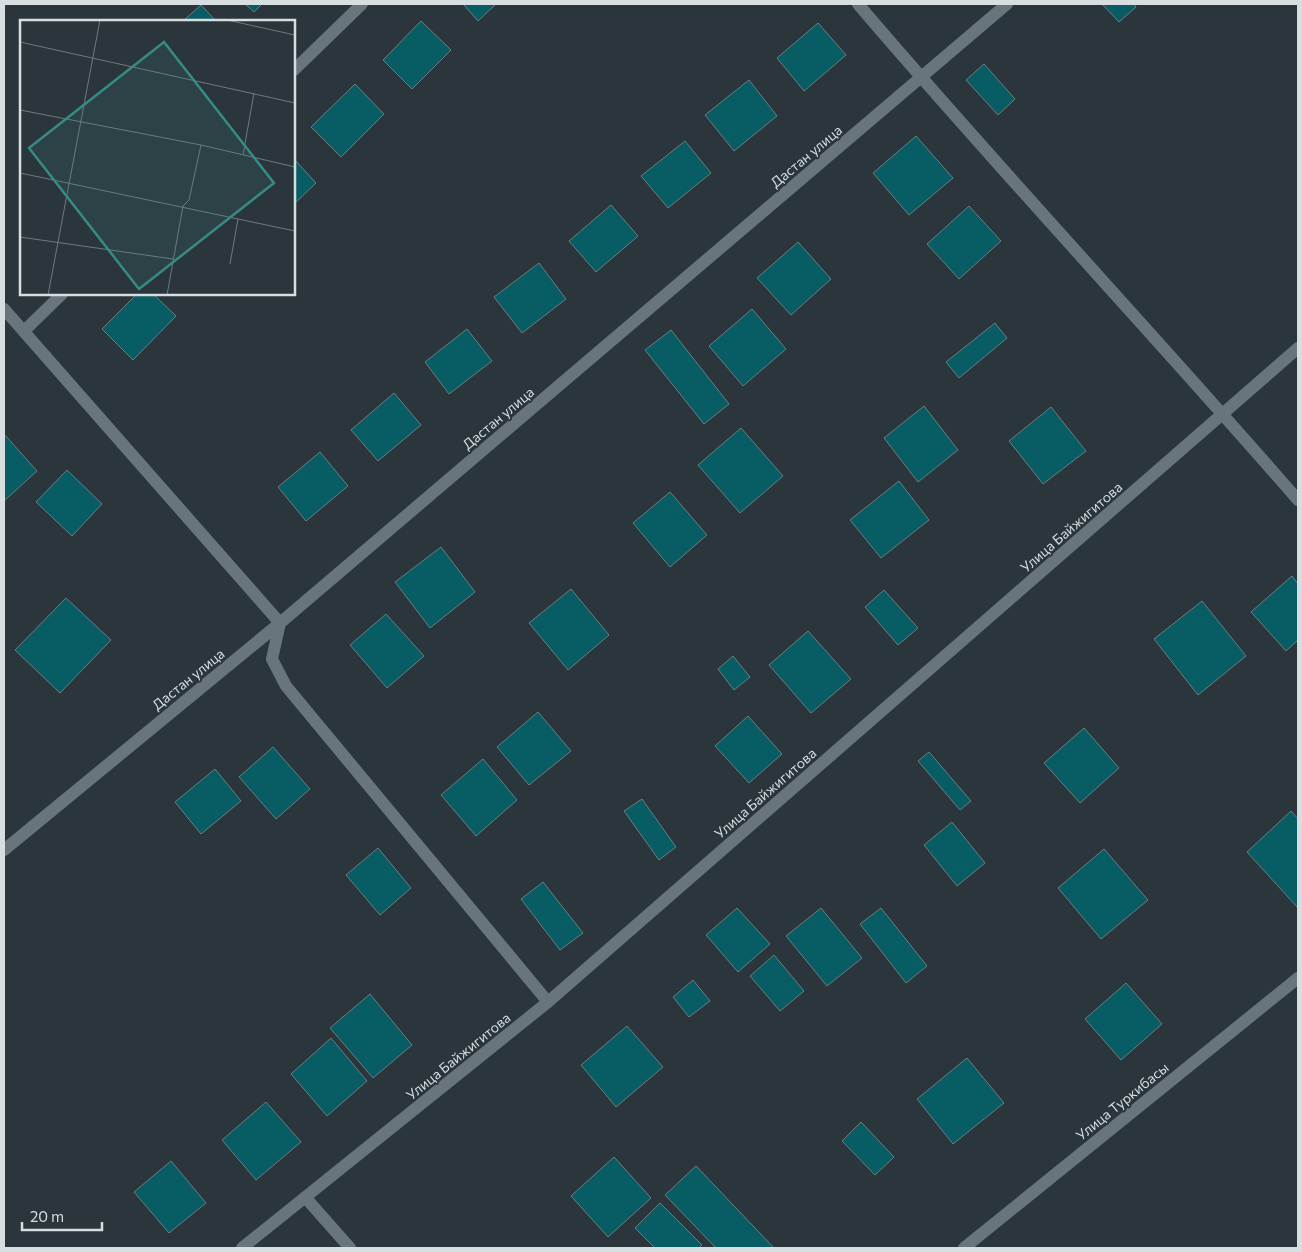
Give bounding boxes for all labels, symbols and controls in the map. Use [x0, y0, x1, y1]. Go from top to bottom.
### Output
inset map [20, 20, 295, 295]
street label: Дастан улица [767, 121, 845, 191]
street label: Дастан улица [459, 383, 537, 453]
street label: Улица Байжигитова [1017, 478, 1125, 576]
street label: Дастан улица [148, 645, 228, 713]
street label: Улица Байжигитова [711, 744, 819, 842]
street label: Улица Байжигитова [402, 1009, 514, 1103]
street label: Улица Туркибасы [1072, 1058, 1172, 1144]
scale bar [22, 1200, 102, 1232]
text: 20 m [30, 1207, 64, 1225]

